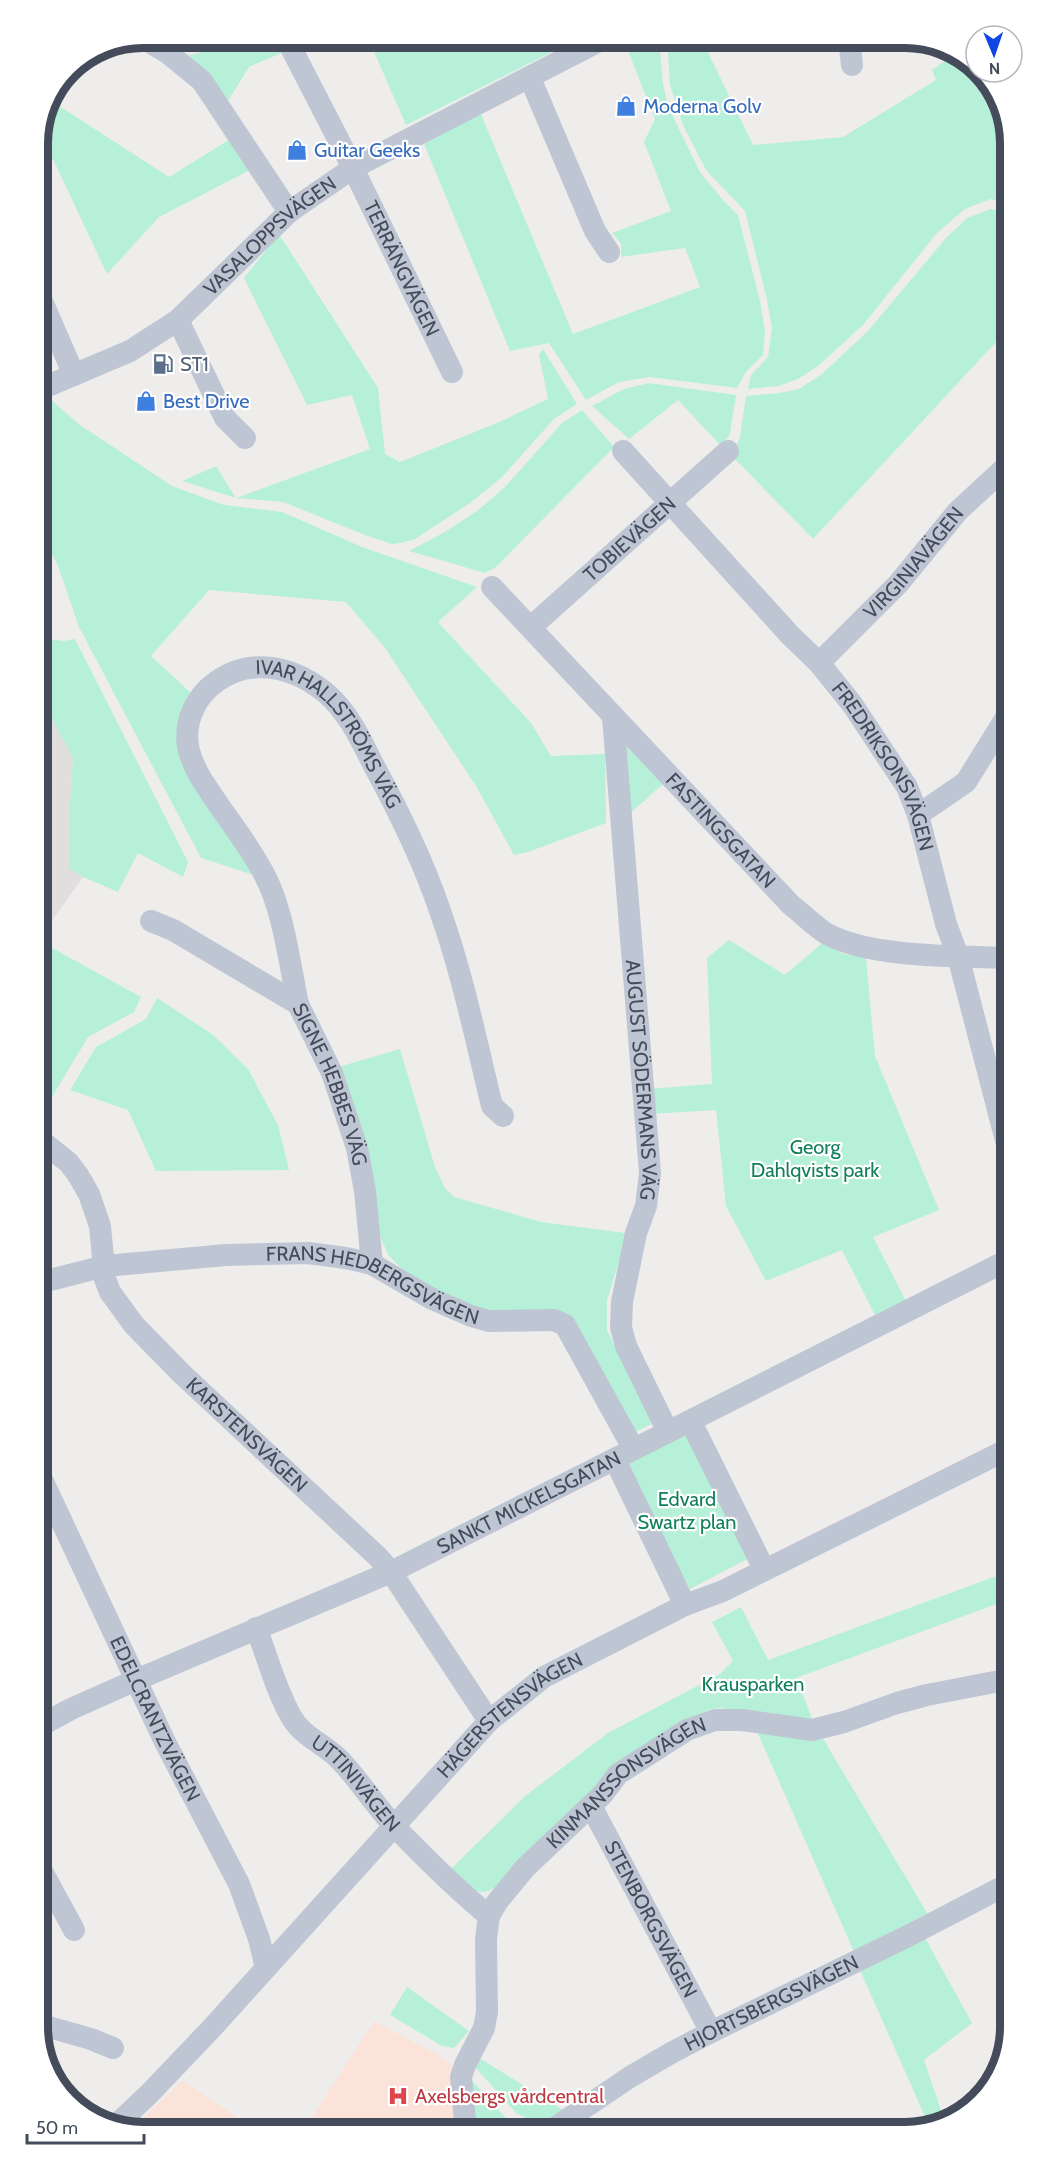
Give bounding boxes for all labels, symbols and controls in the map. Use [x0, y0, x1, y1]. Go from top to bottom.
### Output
north arrow [964, 24, 1024, 84]
text: N [989, 59, 1000, 78]
shop icon: Moderna Golv [614, 94, 638, 118]
place label: Moderna Golv [643, 94, 762, 118]
shop icon: Guitar Geeks [285, 138, 309, 162]
place label: Guitar Geeks [314, 138, 420, 162]
street label: VASALOPPSVÄGEN [199, 171, 341, 300]
street label: TERRÄNGVÄGEN [359, 197, 445, 340]
fuel station icon: ST1 [151, 352, 175, 376]
place label: ST1 [180, 352, 209, 376]
shop icon: Best Drive [134, 389, 158, 413]
place label: Best Drive [163, 389, 250, 413]
street label: TOBIEVÄGEN [578, 492, 681, 587]
street label: VIRGINIAVÄGEN [858, 502, 969, 624]
street label: IVAR HALLSTRÖMS VÄG [255, 655, 406, 812]
street label: FREDRIKSONSVÄGEN [827, 677, 939, 853]
street label: FASTINGSGATAN [661, 768, 781, 893]
street label: AUGUST SÖDERMANS VÄG [621, 958, 662, 1202]
street label: SIGNE HEBBES VÄG [287, 999, 372, 1167]
park label: Georg Dahlqvists park [751, 1135, 879, 1182]
street label: FRANS HEDBERGSVÄGEN [266, 1241, 482, 1330]
street label: KARSTENSVÄGEN [181, 1372, 312, 1497]
street label: SANKT MICKELSGATAN [433, 1446, 625, 1559]
park label: Edvard Swartz plan [637, 1487, 737, 1534]
street label: EDELCRANTZVÄGEN [105, 1632, 206, 1805]
street label: HÄGERSTENSVÄGEN [432, 1647, 586, 1783]
park label: Krausparken [702, 1672, 804, 1696]
street label: KINMANSSONSVÄGEN [541, 1712, 709, 1853]
street label: UTTINIVÄGEN [307, 1730, 405, 1837]
street label: STENBORGSVÄGEN [600, 1837, 702, 2002]
street label: HJORTSBERGSVÄGEN [680, 1950, 862, 2056]
hospital icon: Axelsbergs vårdcentral [386, 2084, 410, 2108]
place label: Axelsbergs vårdcentral [415, 2084, 604, 2108]
scale bar [27, 2107, 144, 2145]
text: 50 m [36, 2117, 78, 2139]

